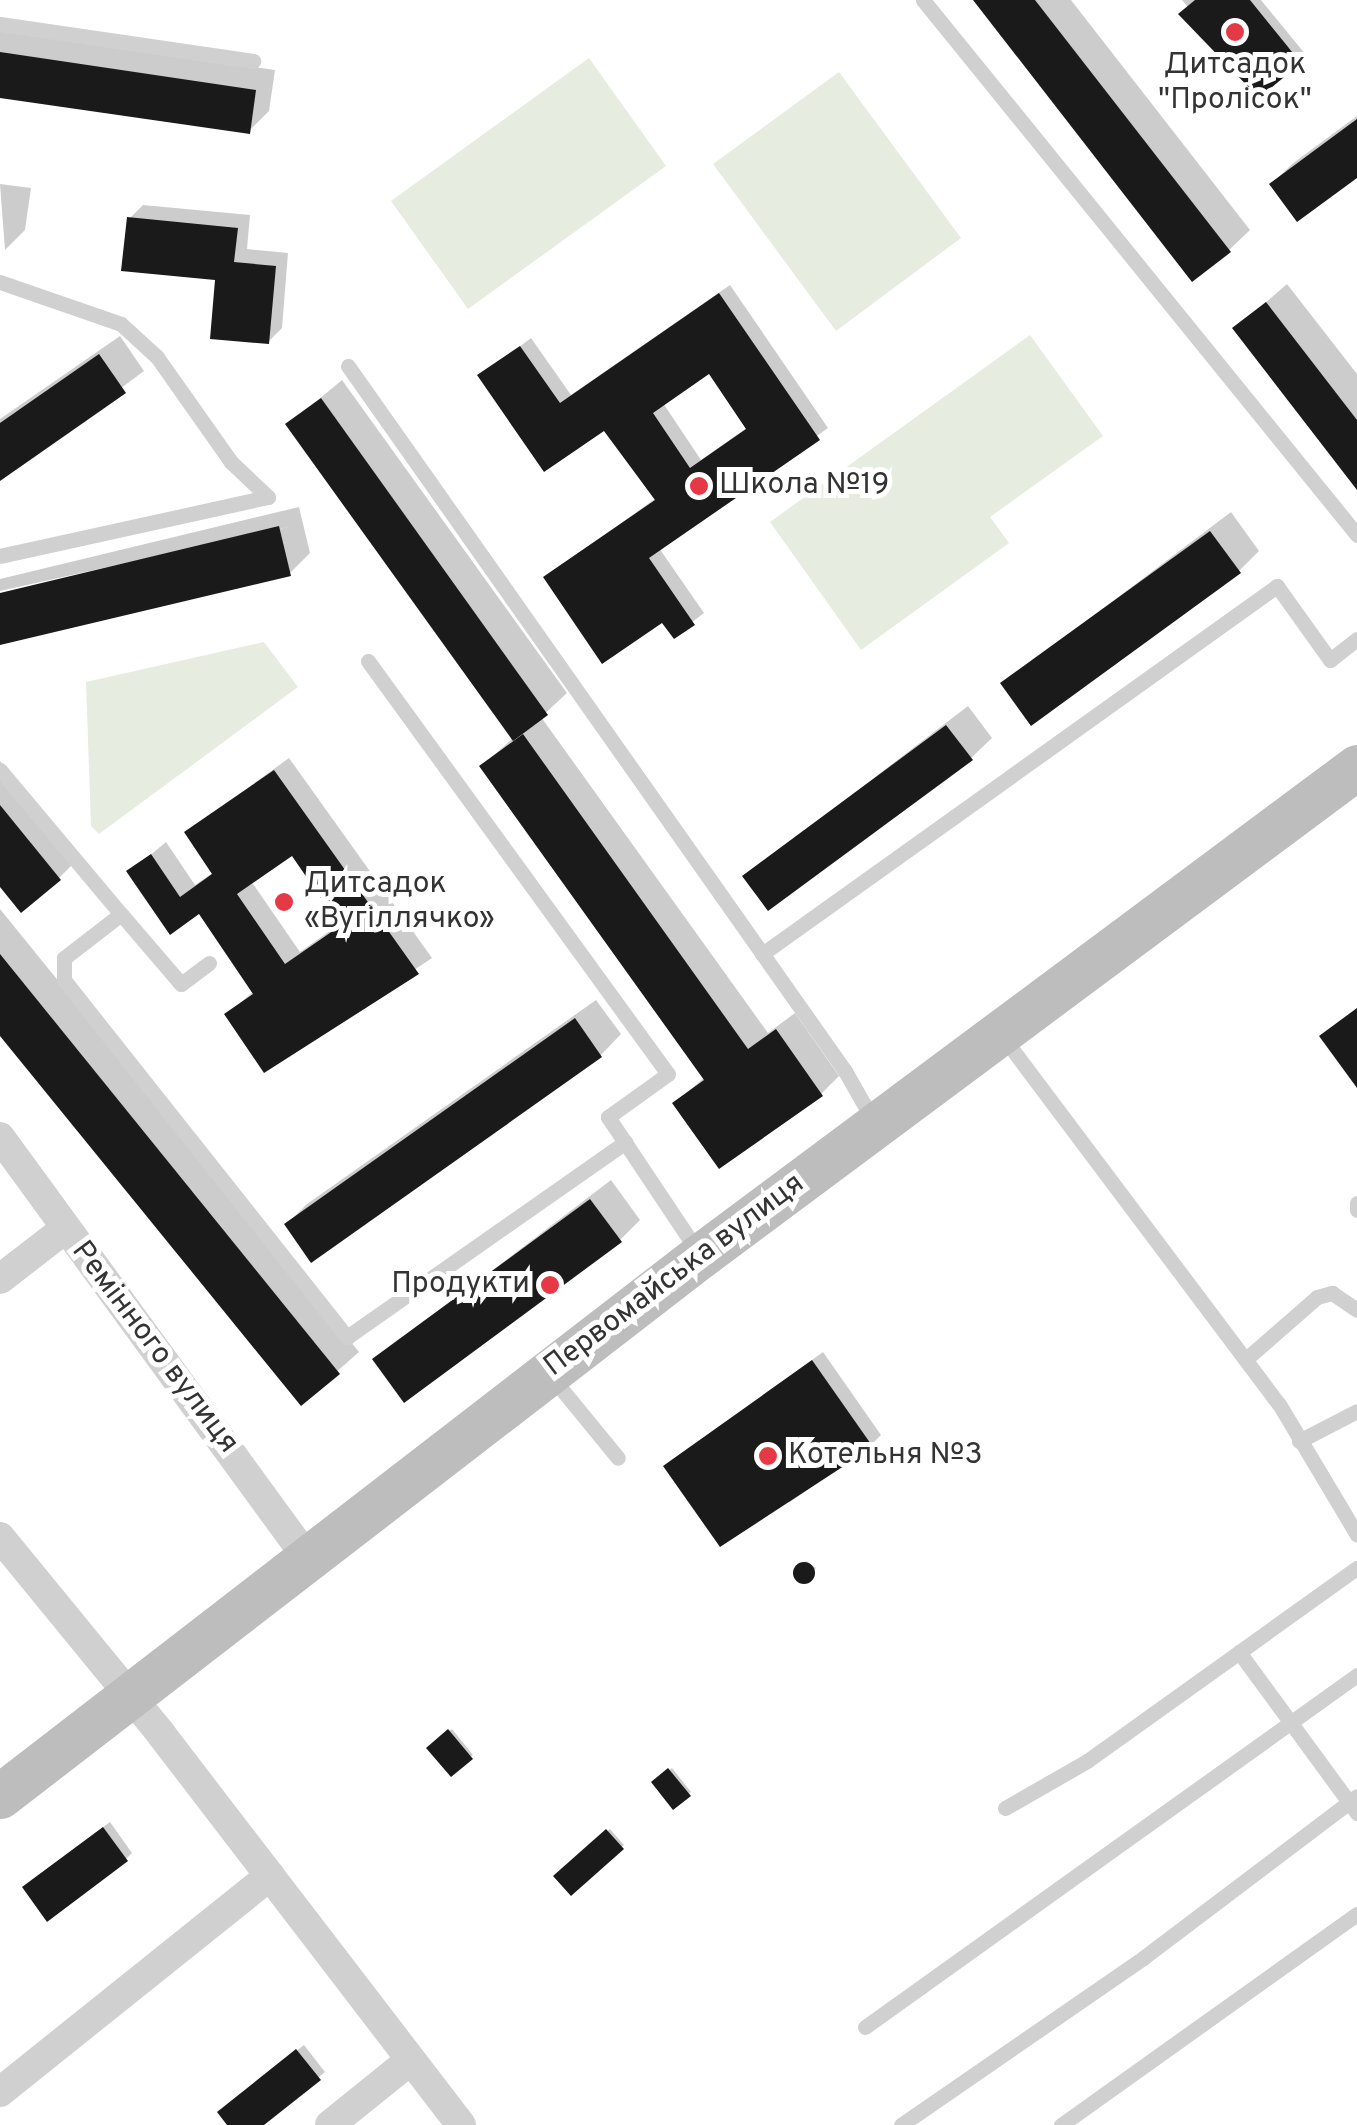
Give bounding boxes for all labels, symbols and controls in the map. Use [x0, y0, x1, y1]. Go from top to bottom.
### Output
marker: Дитсадок "Пролісок" [1224, 21, 1246, 43]
place label: Дитсадок "Пролісок" [1158, 48, 1312, 118]
place label: Школа №19 [719, 468, 890, 504]
marker: Школа №19 [688, 475, 710, 497]
place label: Дитсадок «Вугіллячко» [304, 867, 495, 938]
marker: Дитсадок «Вугіллячко» [273, 891, 295, 913]
street label: Первомайська вулиця [538, 1167, 812, 1385]
street label: Ремінного вулиця [63, 1235, 245, 1461]
place label: Продукти [391, 1267, 530, 1303]
marker: Продукти [539, 1274, 561, 1296]
place label: Котельня №3 [788, 1438, 982, 1474]
marker: Котельня №3 [757, 1445, 779, 1467]

